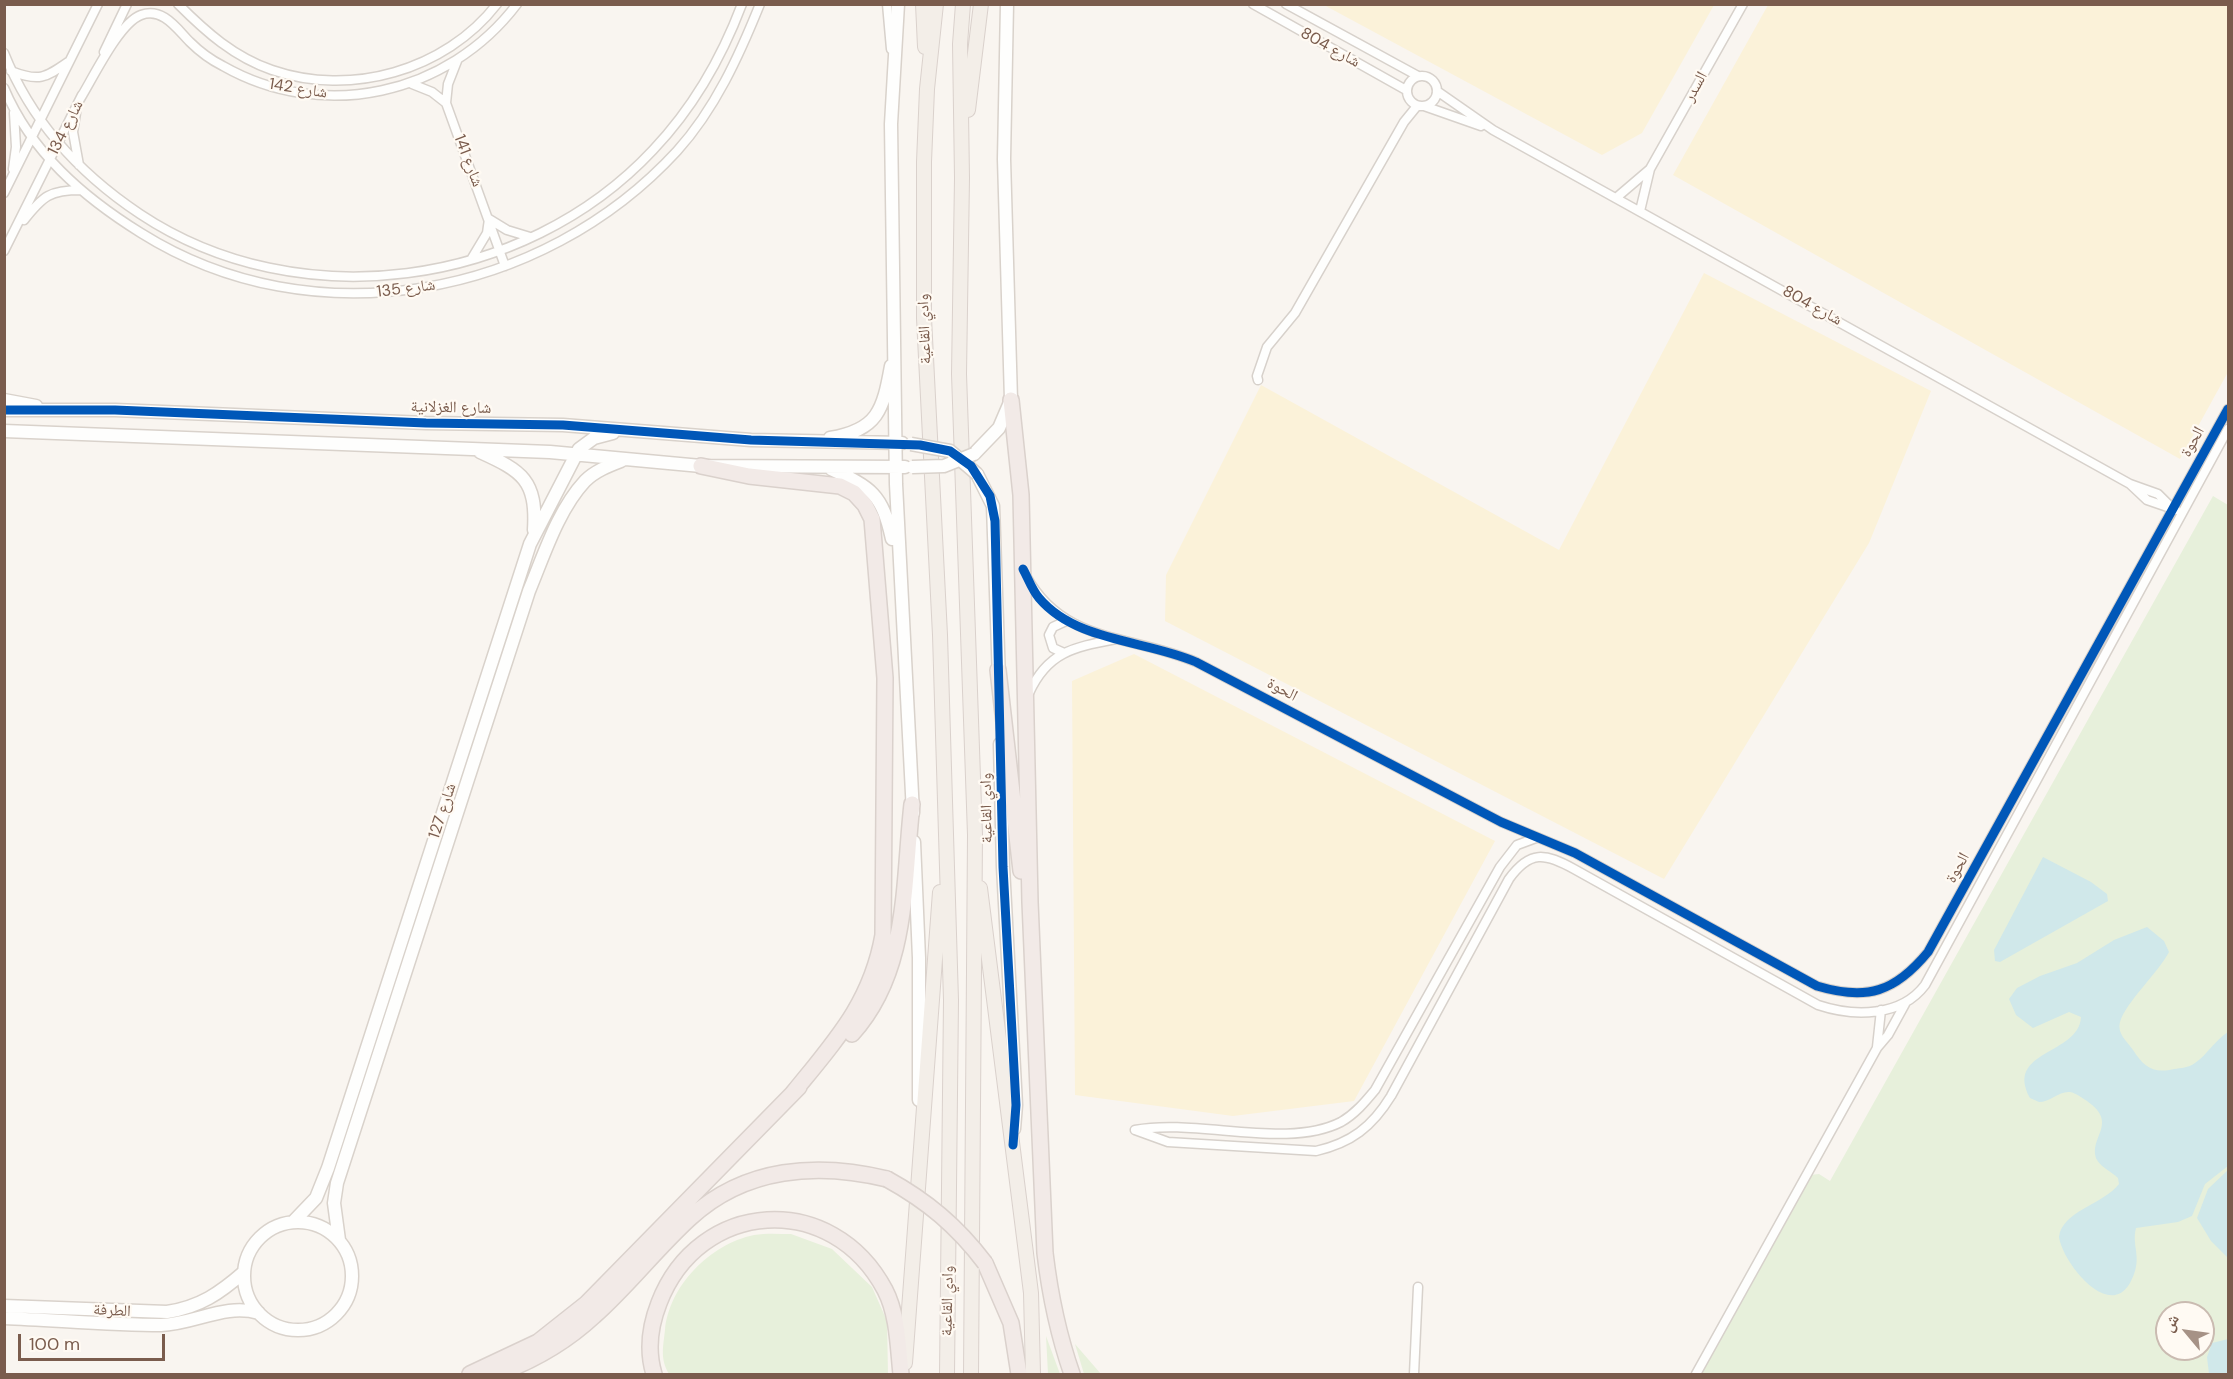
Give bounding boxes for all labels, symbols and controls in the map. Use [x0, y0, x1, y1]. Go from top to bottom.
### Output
street label: شارع 804 [1297, 24, 1363, 72]
street label: السدر [1680, 69, 1712, 105]
street label: شارع 142 [268, 75, 328, 103]
street label: شارع 134 [44, 97, 88, 159]
street label: شارع 141 [449, 132, 487, 190]
street label: شارع 135 [376, 276, 436, 302]
street label: شارع 804 [1779, 282, 1845, 330]
street label: وادي القاعية [914, 293, 936, 365]
street label: شارع الغزلانية [411, 398, 491, 418]
street label: الحوة [2177, 423, 2209, 461]
street label: الحوة [1263, 674, 1301, 706]
street label: وادي القاعية [977, 773, 997, 843]
street label: شارع 127 [425, 781, 461, 841]
street label: الحوة [1942, 849, 1974, 887]
street label: وادي القاعية [938, 1266, 958, 1336]
street label: الطرفة [93, 1300, 131, 1322]
north arrow [2155, 1301, 2215, 1361]
text: ش [2157, 1310, 2184, 1336]
scale bar [21, 1322, 168, 1360]
text: 100 m [29, 1332, 80, 1356]

